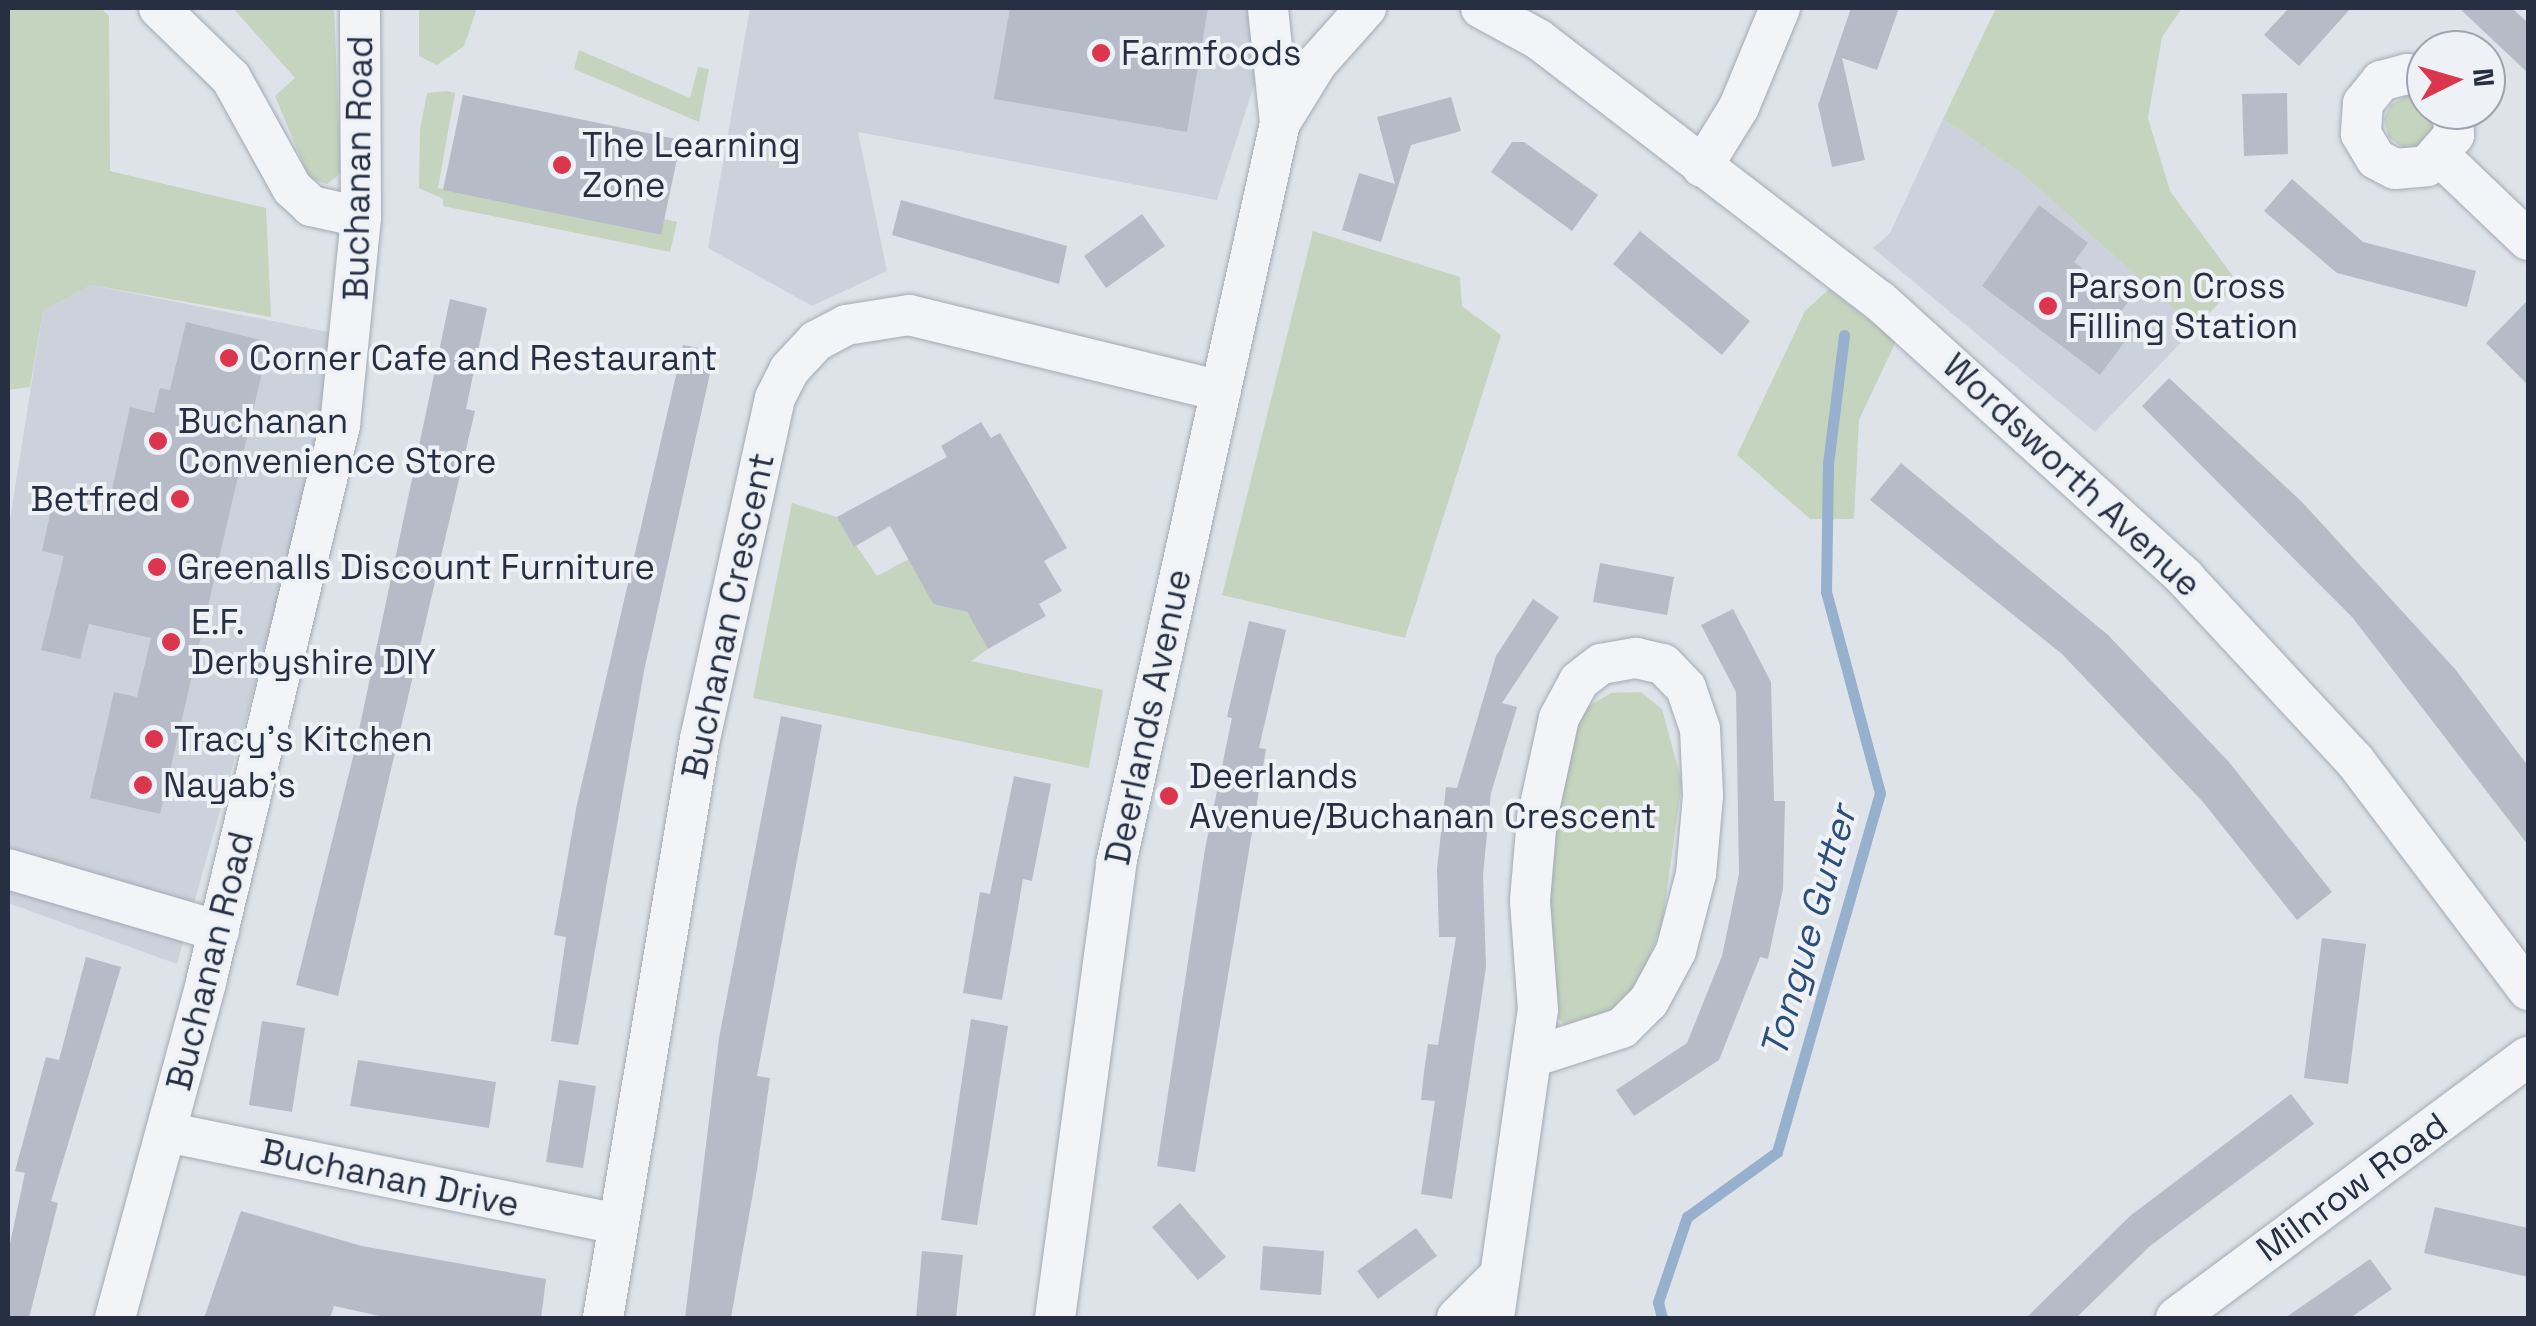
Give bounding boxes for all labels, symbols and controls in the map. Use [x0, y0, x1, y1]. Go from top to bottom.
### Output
north arrow [2406, 30, 2506, 130]
place label: Farmfoods [1121, 32, 1301, 74]
street label: Buchanan Road [335, 35, 381, 301]
marker: Farmfoods [1090, 42, 1112, 64]
text: N [2465, 67, 2503, 88]
place label: The Learning Zone [582, 124, 801, 206]
marker: The Learning Zone [551, 154, 573, 176]
place label: Parson Cross Filling Station [2068, 265, 2298, 347]
marker: Parson Cross Filling Station [2037, 295, 2059, 317]
place label: Corner Cafe and Restaurant [249, 337, 717, 379]
street label: Wordsworth Avenue [1934, 344, 2210, 606]
marker: Corner Cafe and Restaurant [218, 347, 240, 369]
place label: Buchanan Convenience Store [178, 400, 497, 482]
marker: Buchanan Convenience Store [147, 430, 169, 452]
street label: Buchanan Crescent [673, 449, 783, 783]
place label: Betfred [30, 478, 160, 520]
marker: Betfred [169, 488, 191, 510]
place label: Greenalls Discount Furniture [177, 546, 655, 588]
marker: Greenalls Discount Furniture [146, 556, 168, 578]
street label: Deerlands Avenue [1096, 565, 1200, 869]
place label: E.F. Derbyshire DIY [191, 601, 436, 683]
marker: E.F. Derbyshire DIY [160, 631, 182, 653]
place label: Tracy’s Kitchen [174, 718, 433, 760]
marker: Tracy’s Kitchen [143, 728, 165, 750]
place label: Deerlands Avenue/Buchanan Crescent [1189, 755, 1657, 837]
place label: Nayab's [163, 764, 296, 806]
marker: Nayab's [132, 774, 154, 796]
marker: Deerlands Avenue/Buchanan Crescent [1158, 785, 1180, 807]
water label: Tongue Gutter [1751, 801, 1867, 1063]
street label: Buchanan Road [158, 827, 262, 1095]
street label: Milnrow Road [2248, 1104, 2456, 1270]
street label: Buchanan Drive [257, 1130, 523, 1226]

